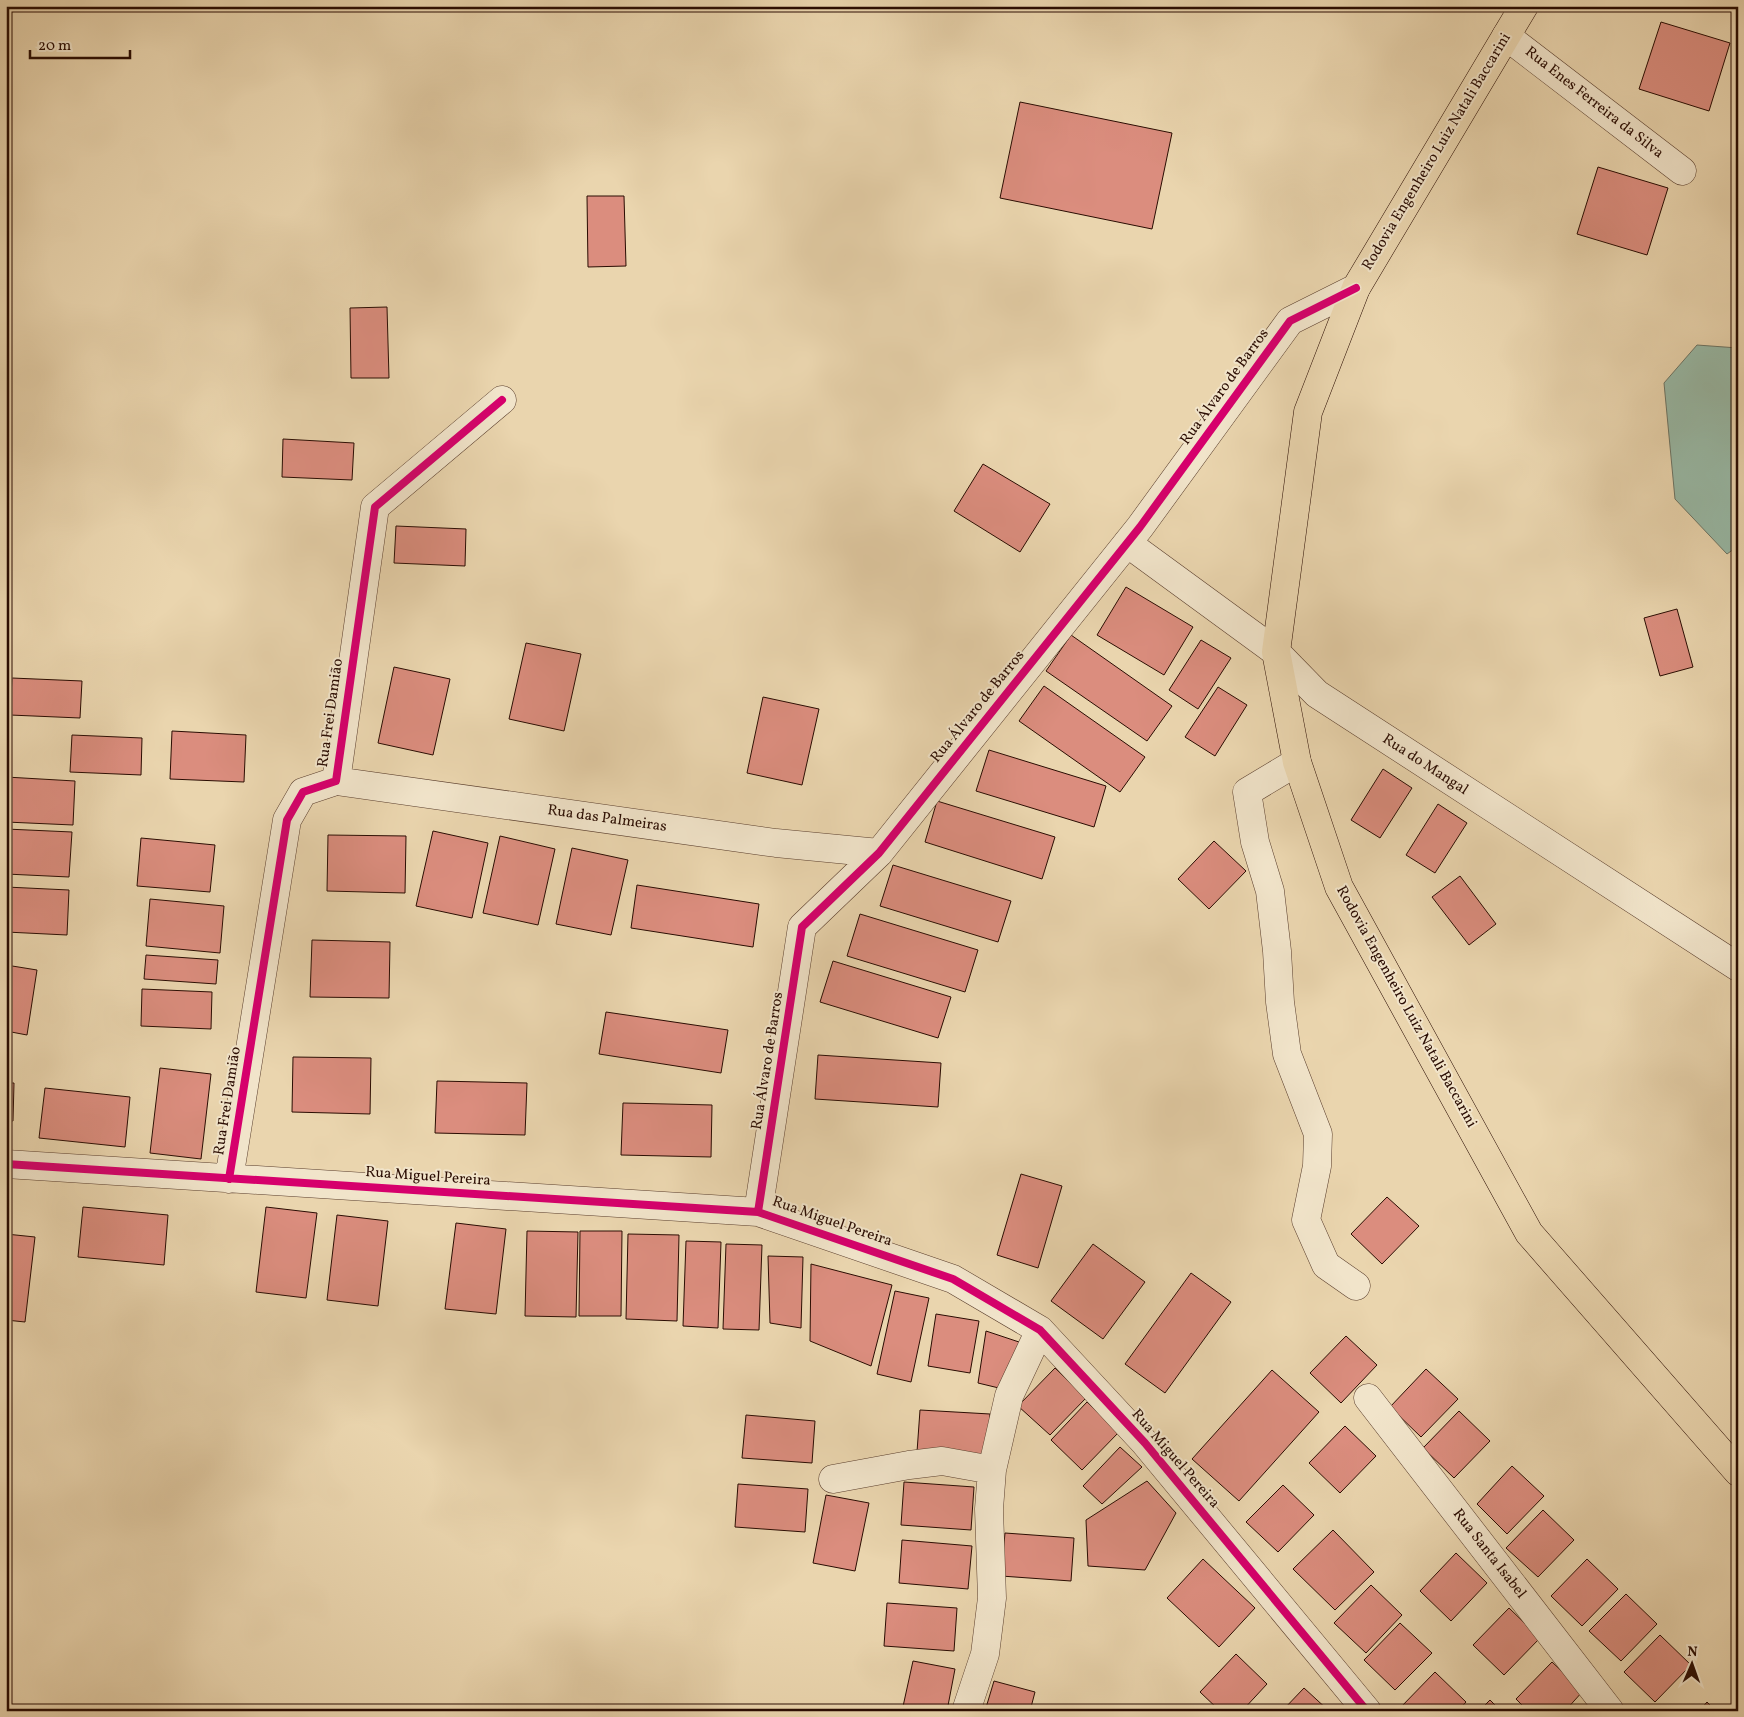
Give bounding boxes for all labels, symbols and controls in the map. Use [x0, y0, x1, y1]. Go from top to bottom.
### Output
scale bar [30, 28, 130, 60]
street label: Rodovia Engenheiro Luiz Natali Baccarini [1358, 29, 1516, 275]
text: 20 m [38, 36, 71, 57]
street label: Rua Enes Ferreira da Silva [1520, 42, 1668, 164]
street label: Rua Álvaro de Barros [1176, 325, 1274, 449]
street label: Rua Álvaro de Barros [926, 646, 1030, 768]
street label: Rua Frei Damião [313, 657, 349, 769]
street label: Rua do Mangal [1378, 729, 1472, 801]
street label: Rua das Palmeiras [546, 800, 668, 838]
street label: Rodovia Engenheiro Luiz Natali Baccarini [1330, 882, 1482, 1132]
street label: Rua Álvaro de Barros [747, 991, 789, 1131]
street label: Rua Frei Damião [209, 1045, 247, 1157]
street label: Rua Miguel Pereira [365, 1162, 491, 1192]
street label: Rua Miguel Pereira [769, 1192, 895, 1252]
street label: Rua Miguel Pereira [1126, 1405, 1224, 1513]
street label: Rua Santa Isabel [1447, 1505, 1531, 1603]
north arrow [1666, 1640, 1716, 1690]
text: N [1687, 1643, 1698, 1662]

